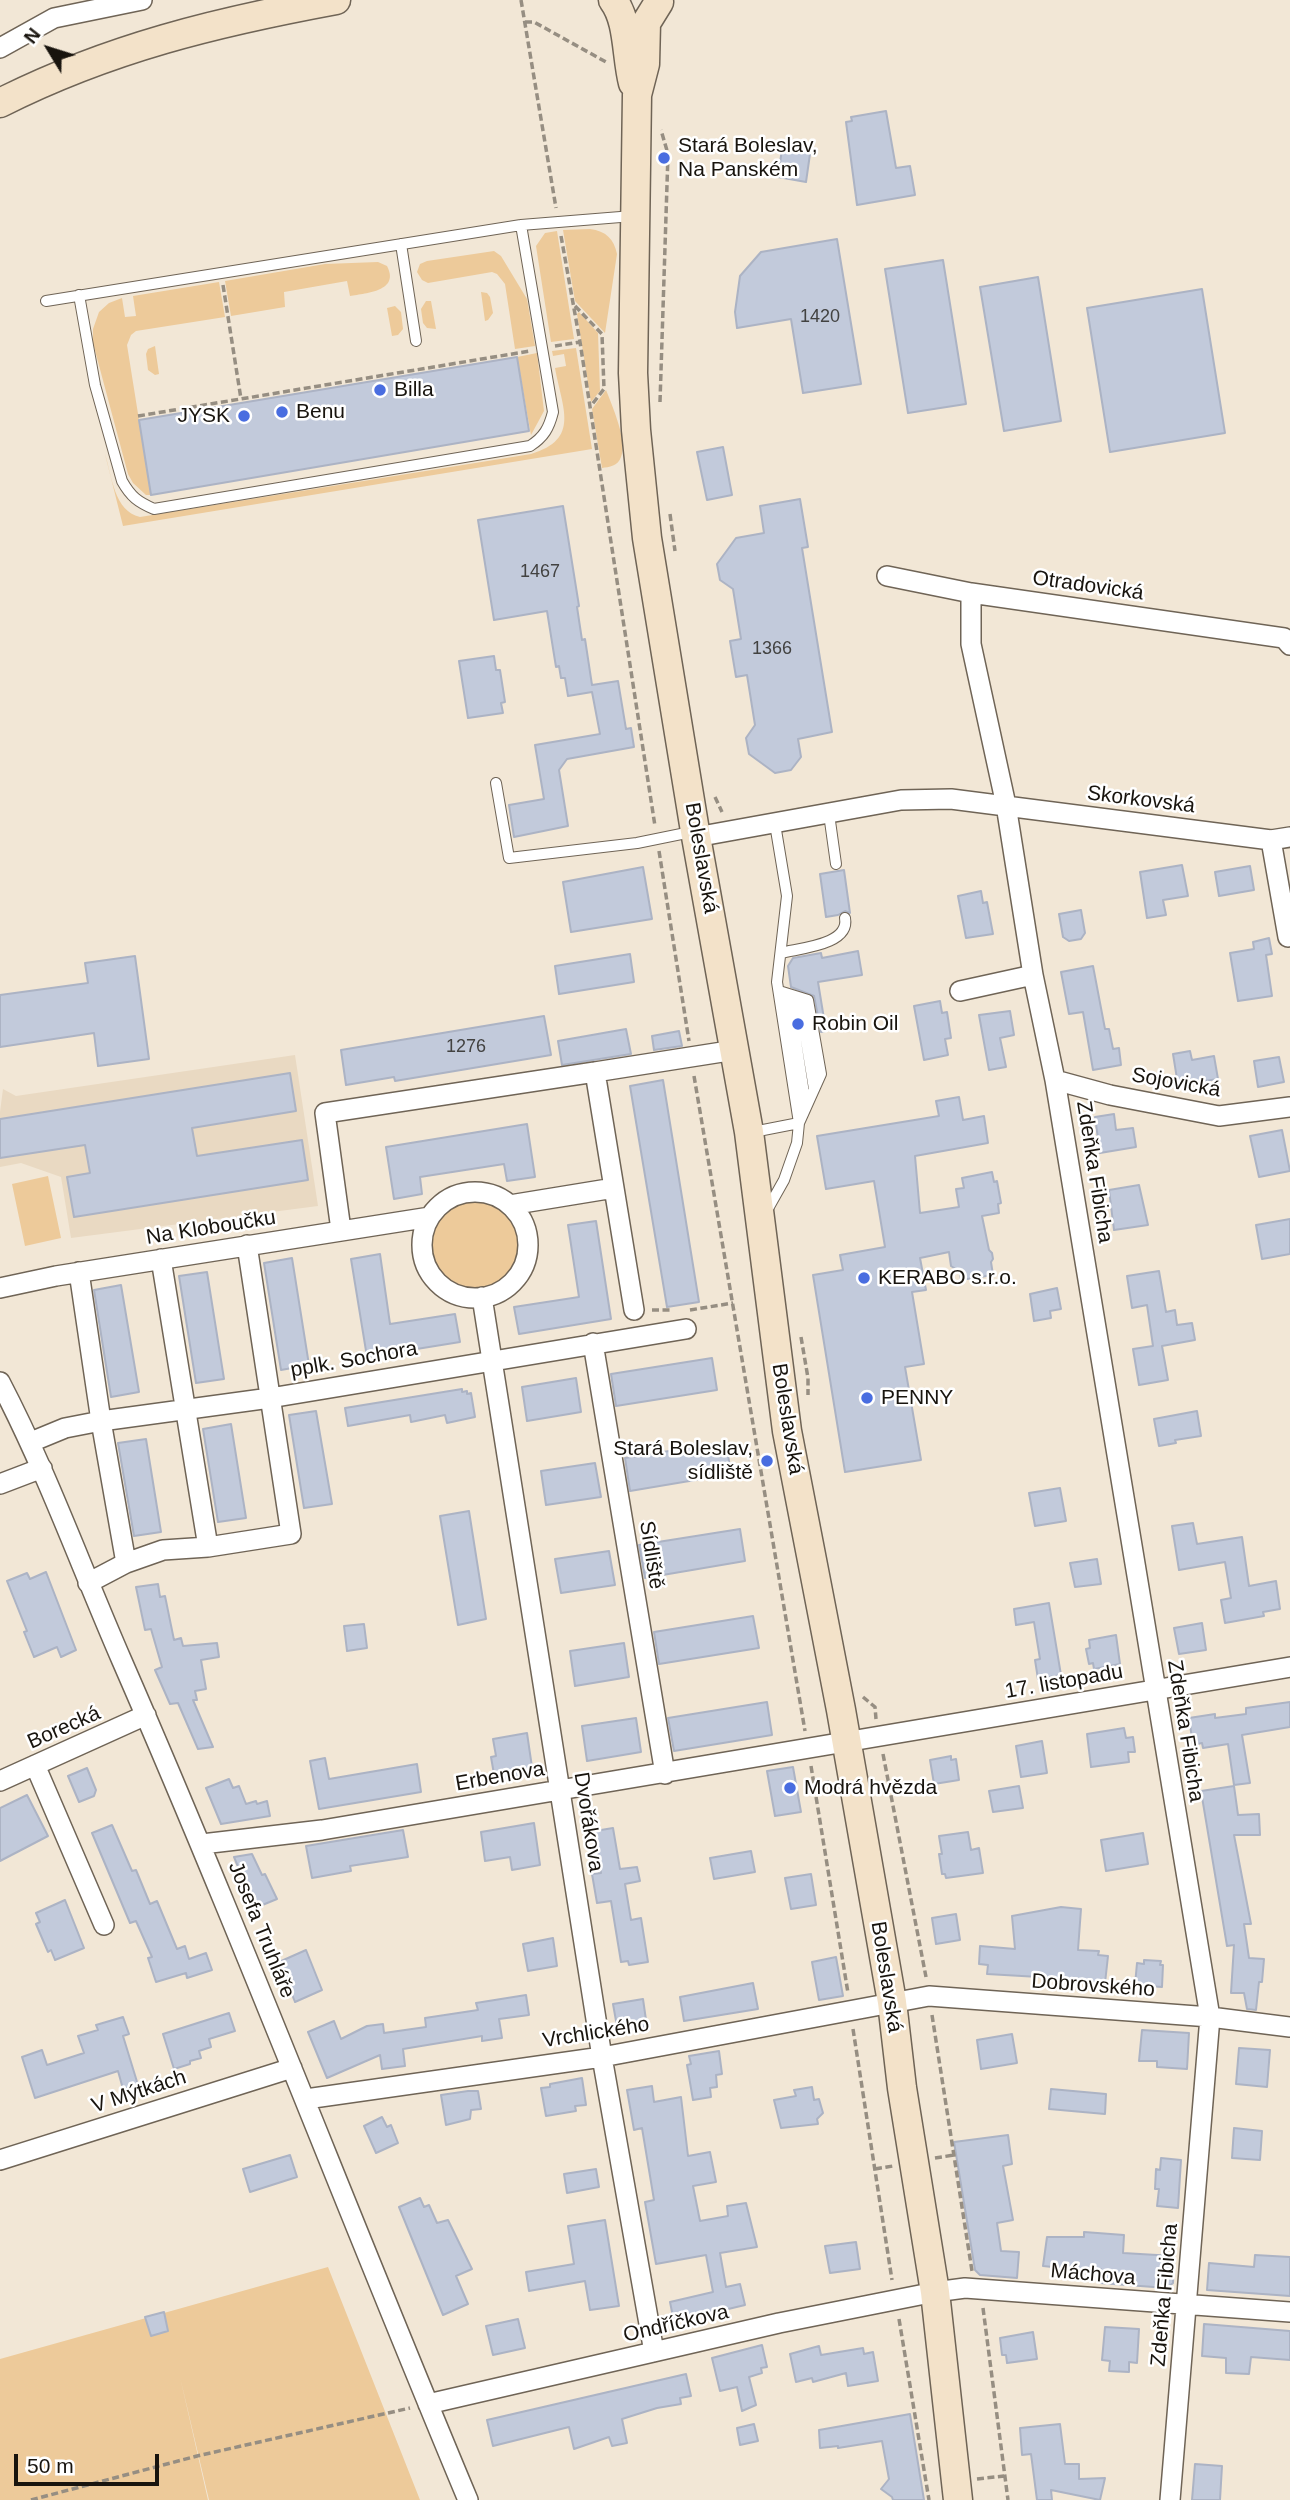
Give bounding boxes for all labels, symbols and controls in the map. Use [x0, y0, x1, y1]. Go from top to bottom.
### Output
north arrow [14, 14, 84, 84]
text: N [20, 24, 45, 48]
place label: Stará Boleslav, Na Panském [678, 133, 818, 183]
marker: Stará Boleslav, Na Panském [656, 150, 672, 166]
house number: 1420 [800, 306, 840, 328]
place label: Billa [394, 377, 434, 403]
marker: Billa [372, 382, 388, 398]
place label: Benu [296, 399, 345, 425]
place label: JYSK [177, 403, 230, 429]
marker: Benu [274, 404, 290, 420]
marker: JYSK [236, 408, 252, 424]
house number: 1467 [520, 561, 560, 583]
street label: Otradovická [1031, 566, 1145, 606]
house number: 1366 [752, 638, 792, 660]
street label: Skorkovská [1086, 781, 1196, 819]
street label: Boleslavská [679, 801, 723, 915]
place label: Robin Oil [812, 1011, 898, 1037]
marker: Robin Oil [790, 1016, 806, 1032]
house number: 1276 [446, 1036, 486, 1058]
street label: Sojovická [1130, 1063, 1222, 1103]
street label: Zdeňka Fibicha [1070, 1099, 1118, 1245]
street label: Na Kloboučku [144, 1205, 278, 1251]
place label: KERABO s.r.o. [878, 1265, 1017, 1291]
marker: KERABO s.r.o. [856, 1270, 872, 1286]
street label: pplk. Sochora [289, 1336, 419, 1384]
street label: Boleslavská [766, 1362, 808, 1476]
place label: PENNY [881, 1385, 953, 1411]
marker: PENNY [859, 1390, 875, 1406]
place label: Stará Boleslav, sídliště [613, 1436, 753, 1486]
marker: Stará Boleslav, sídliště [759, 1453, 775, 1469]
street label: Sídliště [633, 1519, 669, 1591]
street label: Zdeňka Fibicha [1161, 1658, 1209, 1804]
street label: 17. listopadu [1003, 1659, 1125, 1705]
street label: Borecká [24, 1701, 104, 1755]
street label: Erbenova [454, 1757, 546, 1797]
street label: Dvořákova [568, 1770, 608, 1874]
place label: Modrá hvězda [804, 1775, 937, 1801]
marker: Modrá hvězda [782, 1780, 798, 1796]
street label: Josefa Truhláře [222, 1858, 300, 2002]
street label: Boleslavská [865, 1920, 907, 2034]
street label: Dobrovského [1030, 1969, 1156, 2003]
street label: Vrchlického [541, 2012, 651, 2054]
street label: V Mýtkách [88, 2065, 190, 2119]
street label: Zdeňka Fibicha [1146, 2222, 1184, 2368]
street label: Máchova [1049, 2259, 1137, 2291]
street label: Ondříčkova [621, 2300, 731, 2348]
scale bar [18, 2440, 163, 2484]
text: 50 m [27, 2454, 74, 2477]

